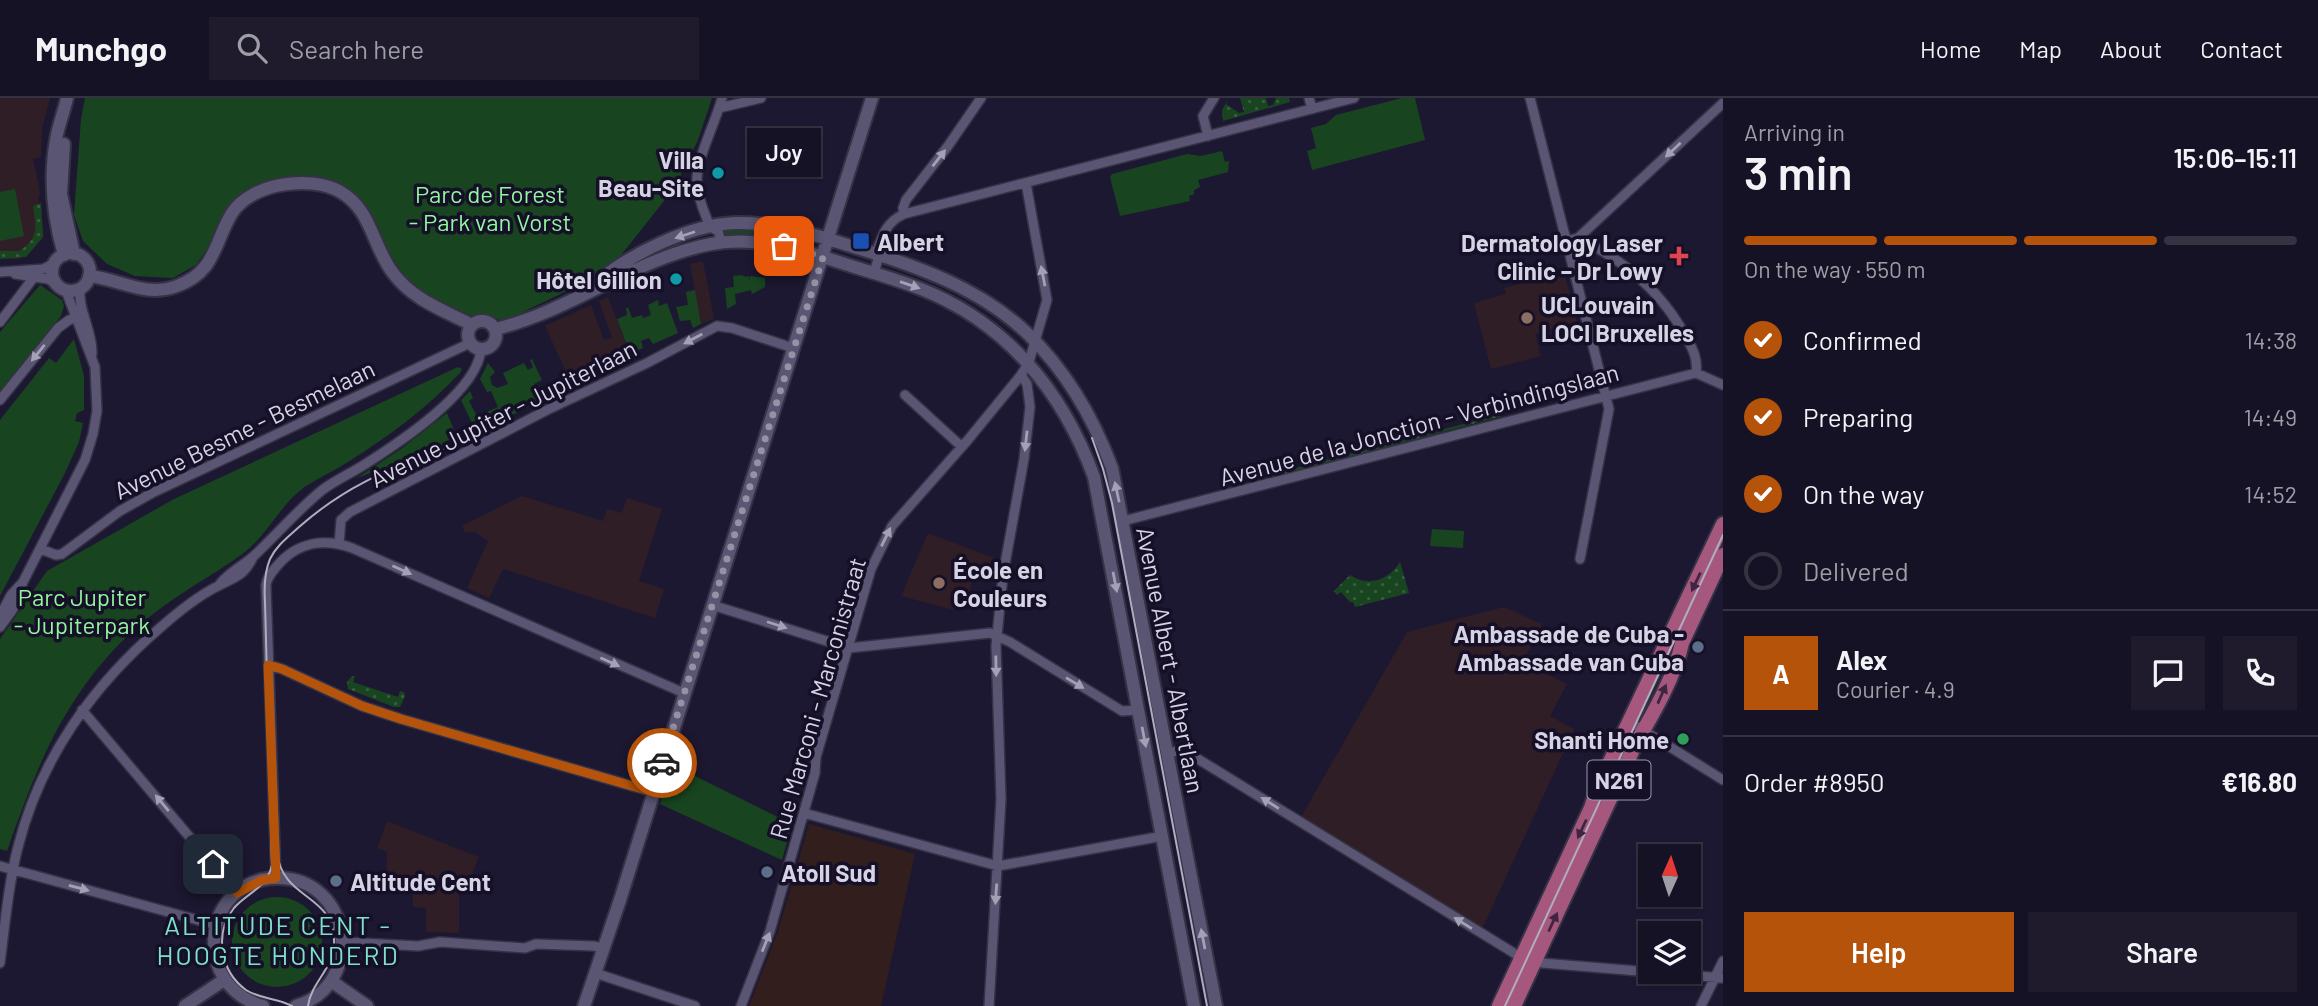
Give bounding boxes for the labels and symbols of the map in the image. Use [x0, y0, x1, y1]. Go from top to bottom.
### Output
callout: Joy [747, 127, 821, 176]
one-way arrow [1665, 141, 1682, 157]
place label: Villa Beau-Site [598, 145, 704, 202]
one-way arrow [932, 149, 946, 167]
marker: Villa Beau-Site [710, 165, 726, 181]
park label: Parc de Forest - Park van Vorst [409, 179, 571, 236]
pin [754, 216, 814, 276]
place label: Albert [877, 227, 944, 256]
place label: Dermatology Laser Clinic – Dr Lowy [1461, 228, 1663, 285]
one-way arrow [674, 230, 695, 241]
marker: Albert [851, 231, 871, 251]
marker: Dermatology Laser Clinic – Dr Lowy [1669, 246, 1689, 266]
place label: Hôtel Gillion [536, 265, 662, 294]
one-way arrow [1037, 265, 1048, 287]
marker: Hôtel Gillion [668, 271, 684, 287]
one-way arrow [899, 280, 920, 291]
place label: UCLouvain LOCI Bruxelles [1541, 290, 1694, 347]
marker: UCLouvain LOCI Bruxelles [1519, 310, 1535, 326]
street label: Avenue Jupiter - Jupiterlaan [365, 333, 641, 493]
one-way arrow [683, 333, 703, 344]
one-way arrow [31, 343, 46, 361]
street label: Avenue Besme - Besmelaan [109, 353, 379, 505]
street label: Avenue de la Jonction - Verbindingslaan [1216, 357, 1622, 491]
one-way arrow [1020, 430, 1031, 452]
one-way arrow [1111, 481, 1122, 503]
street label: Avenue Albert - Albertlaan [1131, 525, 1211, 795]
one-way arrow [881, 527, 892, 547]
street label: Rue Marconi - Marconistraat [763, 554, 871, 842]
place label: École en Couleurs [953, 555, 1047, 612]
one-way arrow [392, 565, 413, 576]
one-way arrow [1110, 571, 1121, 593]
one-way arrow [1690, 572, 1702, 592]
marker: École en Couleurs [931, 575, 947, 591]
park label: Parc Jupiter - Jupiterpark [14, 582, 150, 639]
place label: Ambassade de Cuba - Ambassade van Cuba [1454, 619, 1684, 676]
one-way arrow [767, 621, 788, 631]
marker: Ambassade de Cuba - Ambassade van Cuba [1690, 639, 1706, 655]
one-way arrow [990, 655, 1002, 677]
one-way arrow [600, 657, 621, 668]
one-way arrow [1066, 677, 1085, 690]
one-way arrow [1656, 684, 1667, 704]
place label: Shanti Home [1534, 725, 1669, 754]
one-way arrow [1139, 726, 1150, 748]
courier [627, 728, 697, 798]
marker: Shanti Home [1675, 731, 1691, 747]
road number: N261 [1588, 760, 1650, 800]
one-way arrow [154, 794, 170, 812]
one-way arrow [1260, 797, 1279, 810]
one-way arrow [1576, 819, 1588, 839]
pin [183, 834, 243, 894]
north arrow [1638, 844, 1701, 906]
place label: Atoll Sud [781, 858, 876, 887]
marker: Atoll Sud [759, 864, 775, 880]
place label: Altitude Cent [350, 867, 491, 896]
marker: Altitude Cent [328, 873, 344, 889]
one-way arrow [69, 883, 90, 893]
one-way arrow [991, 883, 1002, 905]
district label: ALTITUDE CENT - HOOGTE HONDERD [157, 909, 399, 970]
one-way arrow [1547, 912, 1559, 932]
one-way arrow [1454, 917, 1473, 930]
one-way arrow [1197, 928, 1208, 950]
one-way arrow [760, 932, 771, 953]

